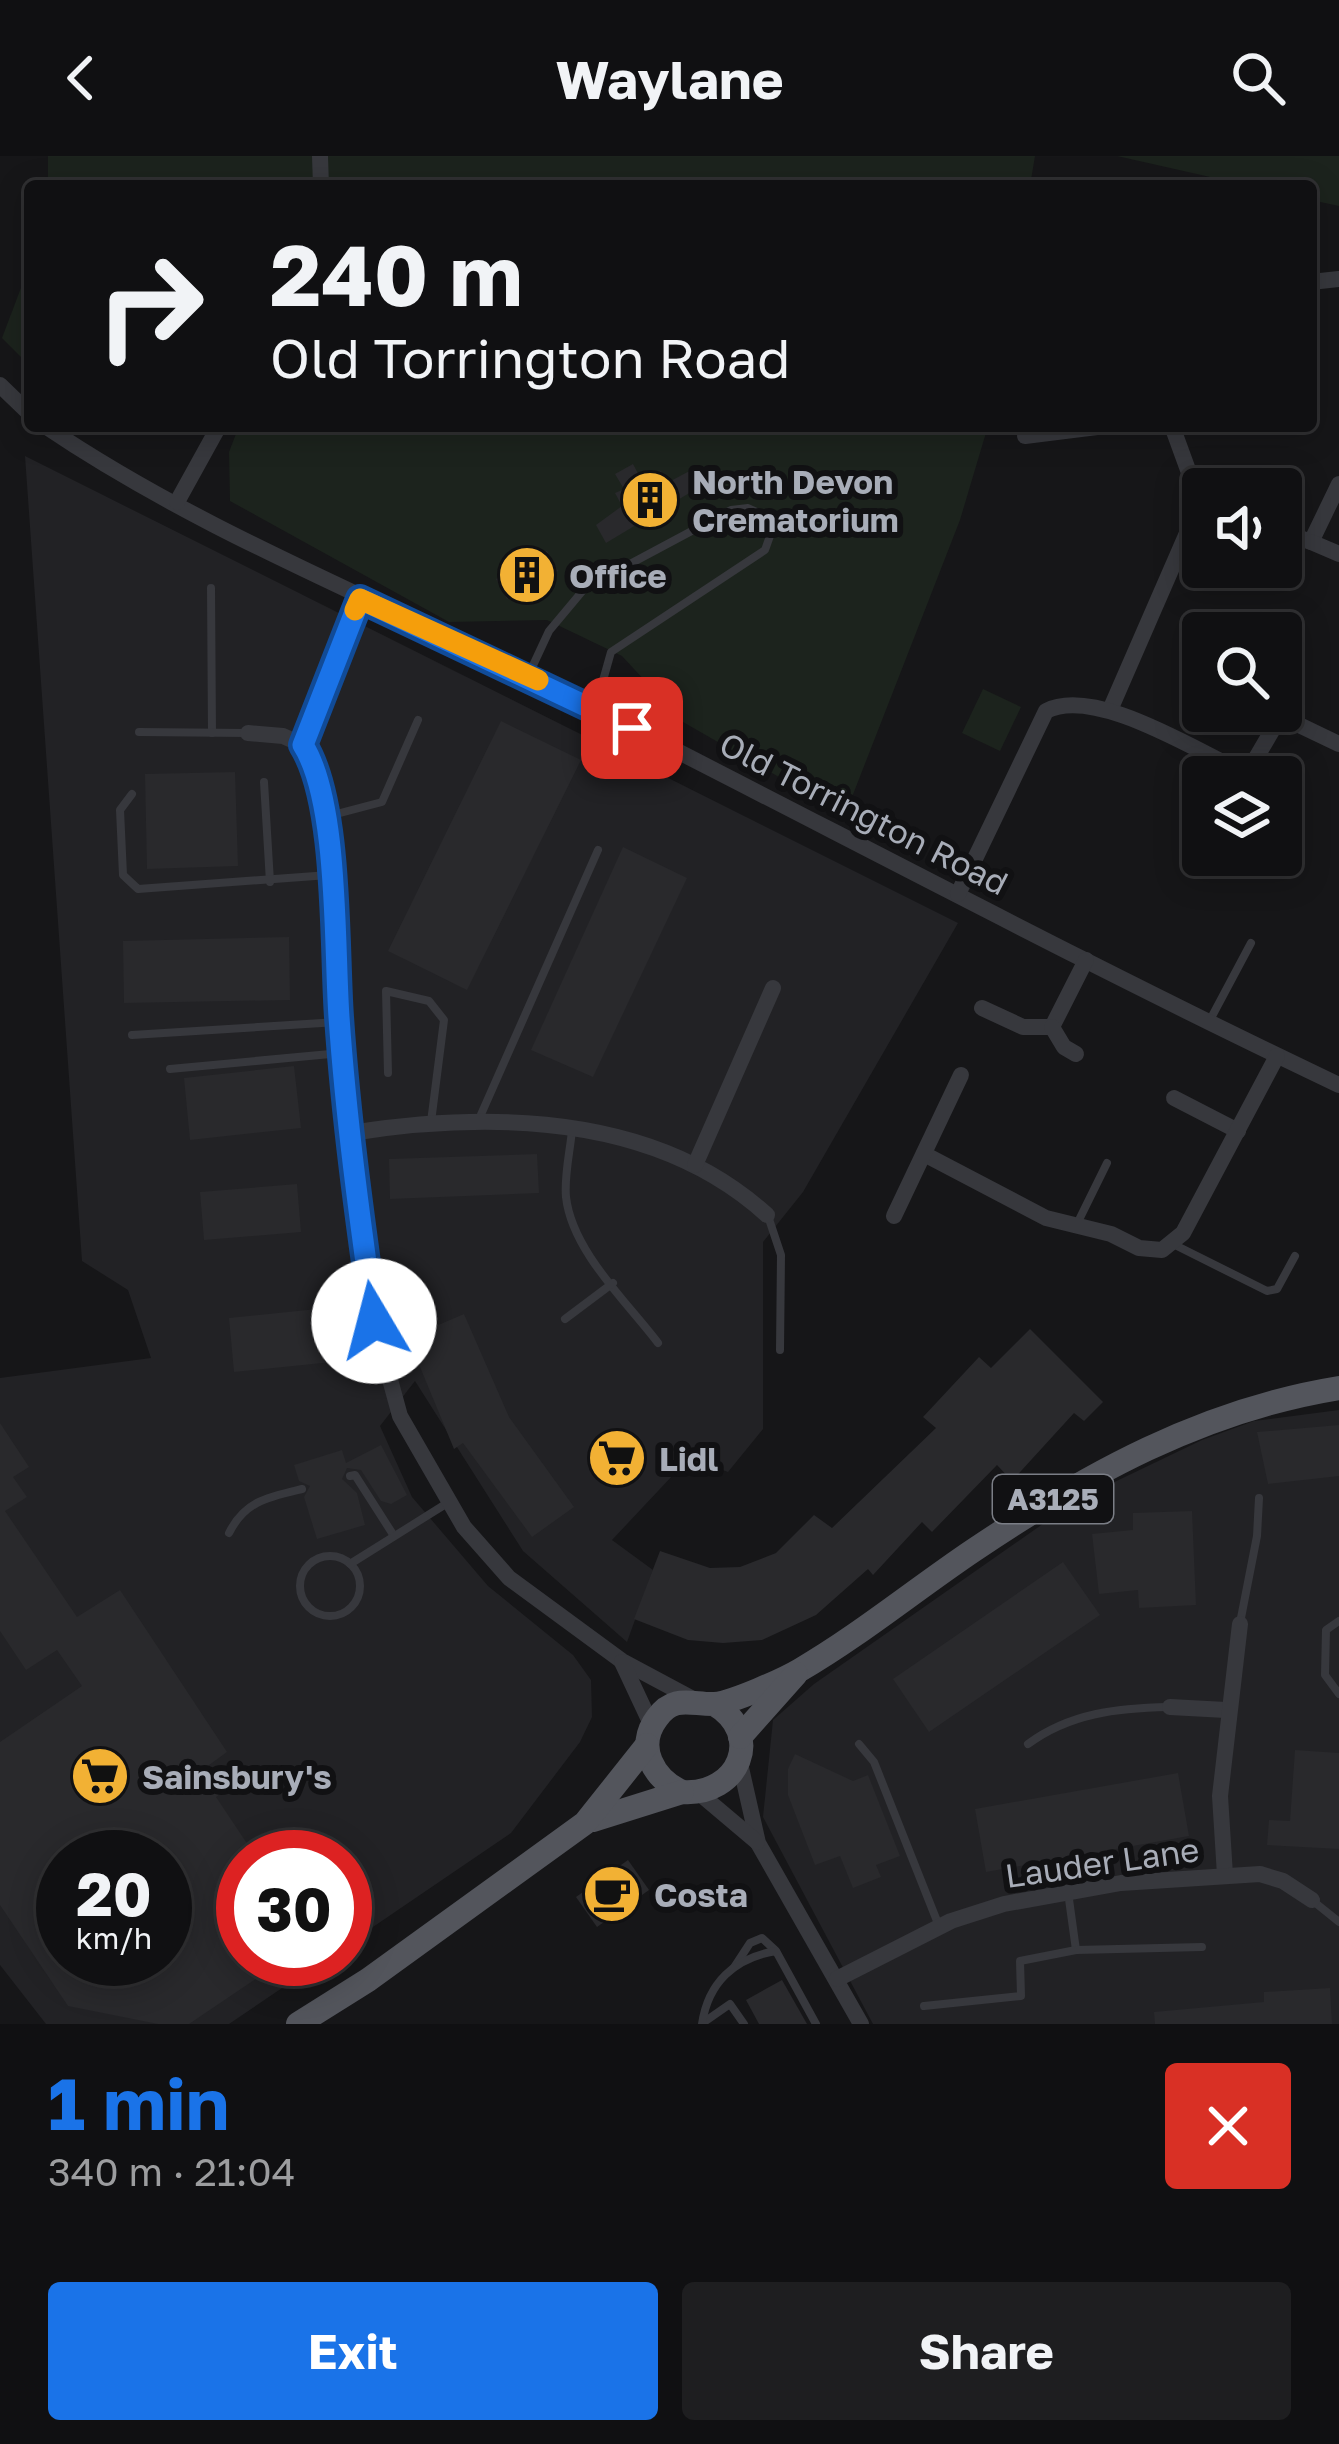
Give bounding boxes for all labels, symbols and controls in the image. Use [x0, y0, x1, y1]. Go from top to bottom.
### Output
icon: back [48, 45, 114, 111]
icon: search [1225, 45, 1291, 111]
text: Waylane [555, 46, 784, 111]
text: 240 m [270, 224, 523, 324]
icon: right [72, 228, 228, 384]
text: Old Torrington Road [270, 325, 790, 390]
place label: North Devon Crematorium [692, 462, 899, 539]
map controls [1182, 468, 1302, 876]
button: sound [1182, 468, 1302, 588]
building icon: North Devon Crematorium [619, 469, 681, 531]
building icon: Office [496, 544, 558, 606]
place label: Office [569, 556, 667, 595]
button: search [1182, 612, 1302, 732]
pin [581, 677, 683, 779]
icon: arrive [599, 695, 665, 761]
street label: Old Torrington Road [713, 723, 1015, 903]
button: layers [1182, 756, 1302, 876]
position arrow [311, 1258, 437, 1384]
supermarket icon: Lidl [586, 1427, 648, 1489]
place label: Lidl [659, 1439, 718, 1478]
road number: A3125 [993, 1475, 1113, 1523]
supermarket icon: Sainsbury's [69, 1745, 131, 1807]
place label: Sainsbury's [142, 1757, 332, 1796]
street label: Lauder Lane [1002, 1829, 1202, 1895]
speed limit sign: 30 [216, 1830, 372, 1986]
text: 20 [76, 1857, 152, 1929]
cafe icon: Costa [581, 1863, 643, 1925]
place label: Costa [654, 1875, 748, 1914]
text: km/h [76, 1920, 152, 1956]
text: 1 min [48, 2059, 229, 2146]
button: close [1165, 2063, 1291, 2189]
text: 340 m · 21:04 [48, 2148, 295, 2195]
button: Exit [48, 2282, 658, 2420]
button: Share [682, 2282, 1291, 2420]

